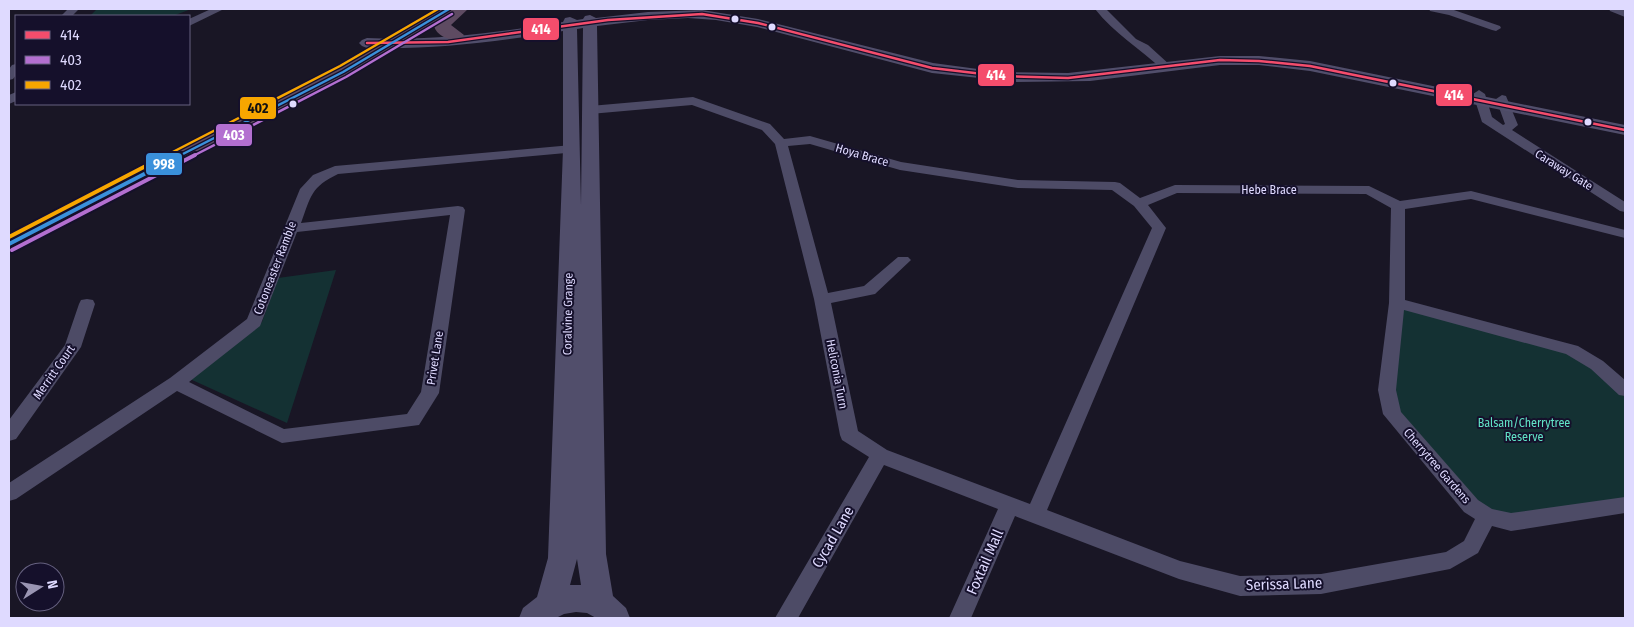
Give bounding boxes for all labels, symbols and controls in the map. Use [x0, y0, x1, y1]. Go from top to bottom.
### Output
unlabelled marker [730, 14, 740, 24]
legend [15, 15, 190, 105]
line badge: 414 [522, 17, 560, 41]
text: 414 [531, 21, 551, 38]
unlabelled marker [767, 22, 777, 32]
text: 414 [60, 26, 80, 44]
text: 403 [60, 51, 82, 69]
line badge: 414 [977, 63, 1015, 87]
text: 414 [986, 67, 1006, 84]
text: 402 [60, 76, 82, 94]
unlabelled marker [1388, 78, 1398, 88]
line badge: 414 [1435, 83, 1473, 107]
text: 414 [1444, 87, 1464, 104]
line badge: 402 [239, 96, 277, 120]
unlabelled marker [288, 99, 298, 109]
text: 402 [247, 100, 269, 117]
unlabelled marker [1583, 117, 1593, 127]
line badge: 403 [215, 123, 253, 147]
text: 403 [223, 127, 245, 144]
street label: Hoya Brace [834, 141, 890, 169]
street label: Caraway Gate [1533, 147, 1596, 193]
line badge: 998 [145, 152, 183, 176]
text: 998 [153, 156, 176, 173]
street label: Hebe Brace [1241, 183, 1297, 197]
street label: Cotoneaster Ramble [251, 219, 299, 317]
street label: Coralvine Grange [560, 273, 576, 355]
street label: Privet Lane [424, 330, 446, 386]
street label: Heliconia Turn [823, 338, 851, 410]
street label: Merritt Court [30, 342, 78, 402]
park label: Balsam/Cherrytree Reserve [1478, 416, 1570, 444]
street label: Cherrytree Gardens [1401, 426, 1473, 506]
street label: Cycad Lane [808, 503, 858, 571]
street label: Foxtail Mall [963, 527, 1007, 597]
north arrow [15, 562, 65, 612]
street label: Serissa Lane [1245, 574, 1323, 594]
text: N [43, 579, 61, 590]

